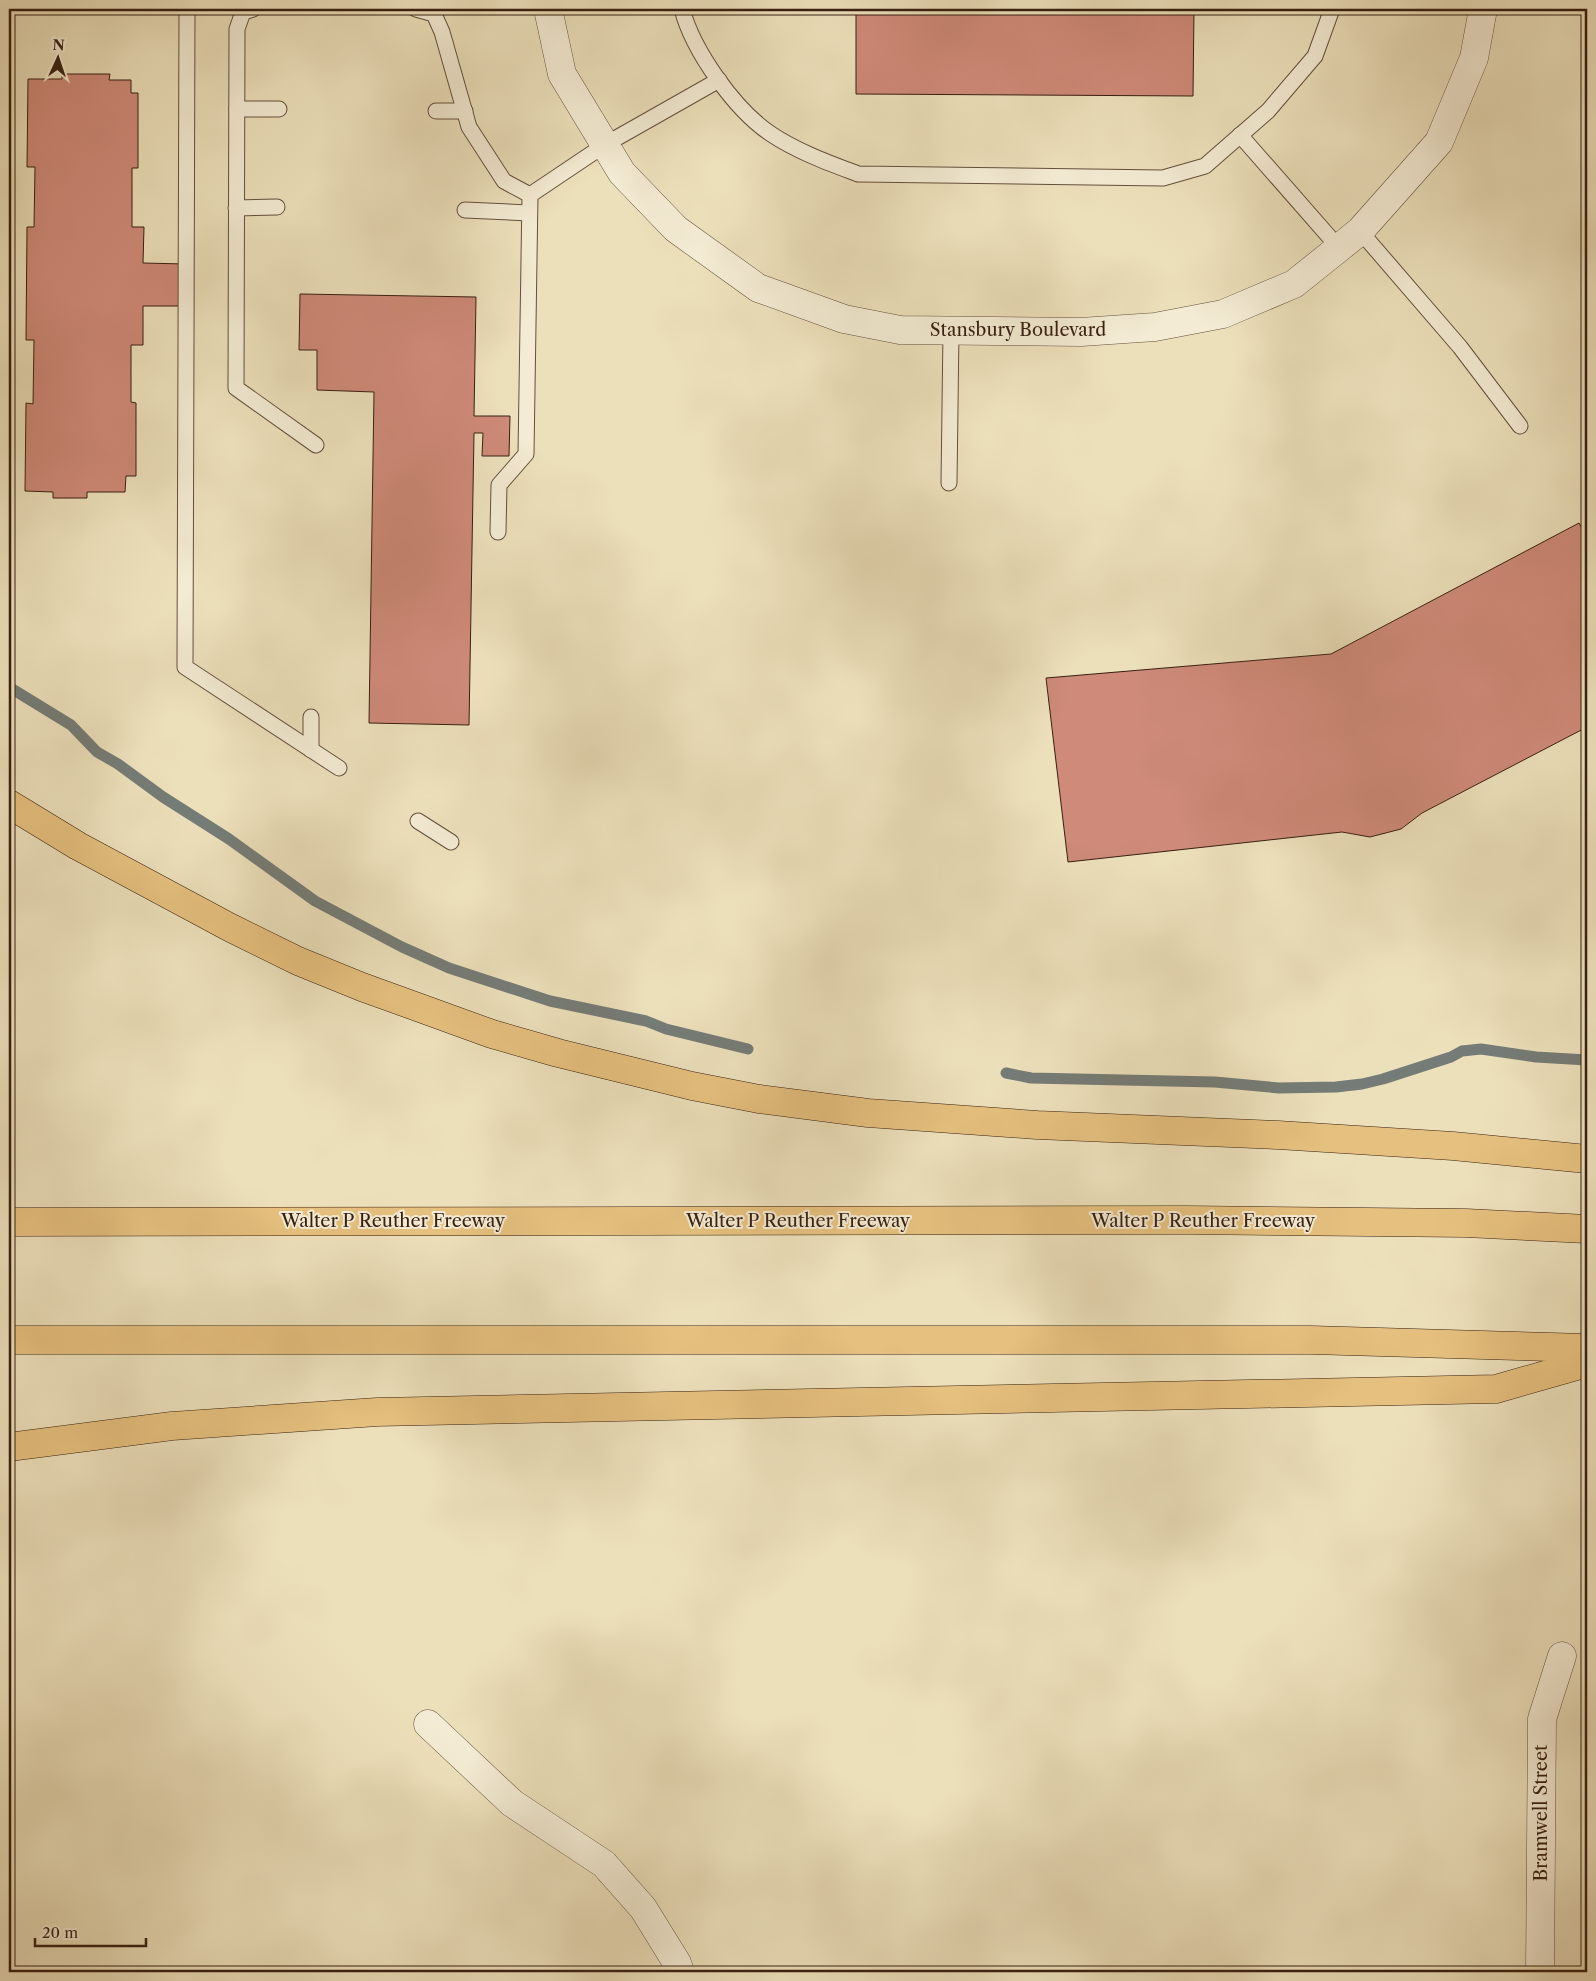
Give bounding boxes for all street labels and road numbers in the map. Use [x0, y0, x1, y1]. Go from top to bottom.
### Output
street label: Stansbury Boulevard [930, 319, 1106, 341]
street label: Walter P Reuther Freeway [280, 1210, 506, 1232]
street label: Walter P Reuther Freeway [685, 1210, 911, 1232]
street label: Walter P Reuther Freeway [1090, 1210, 1316, 1232]
street label: Bramwell Street [1530, 1744, 1552, 1881]

